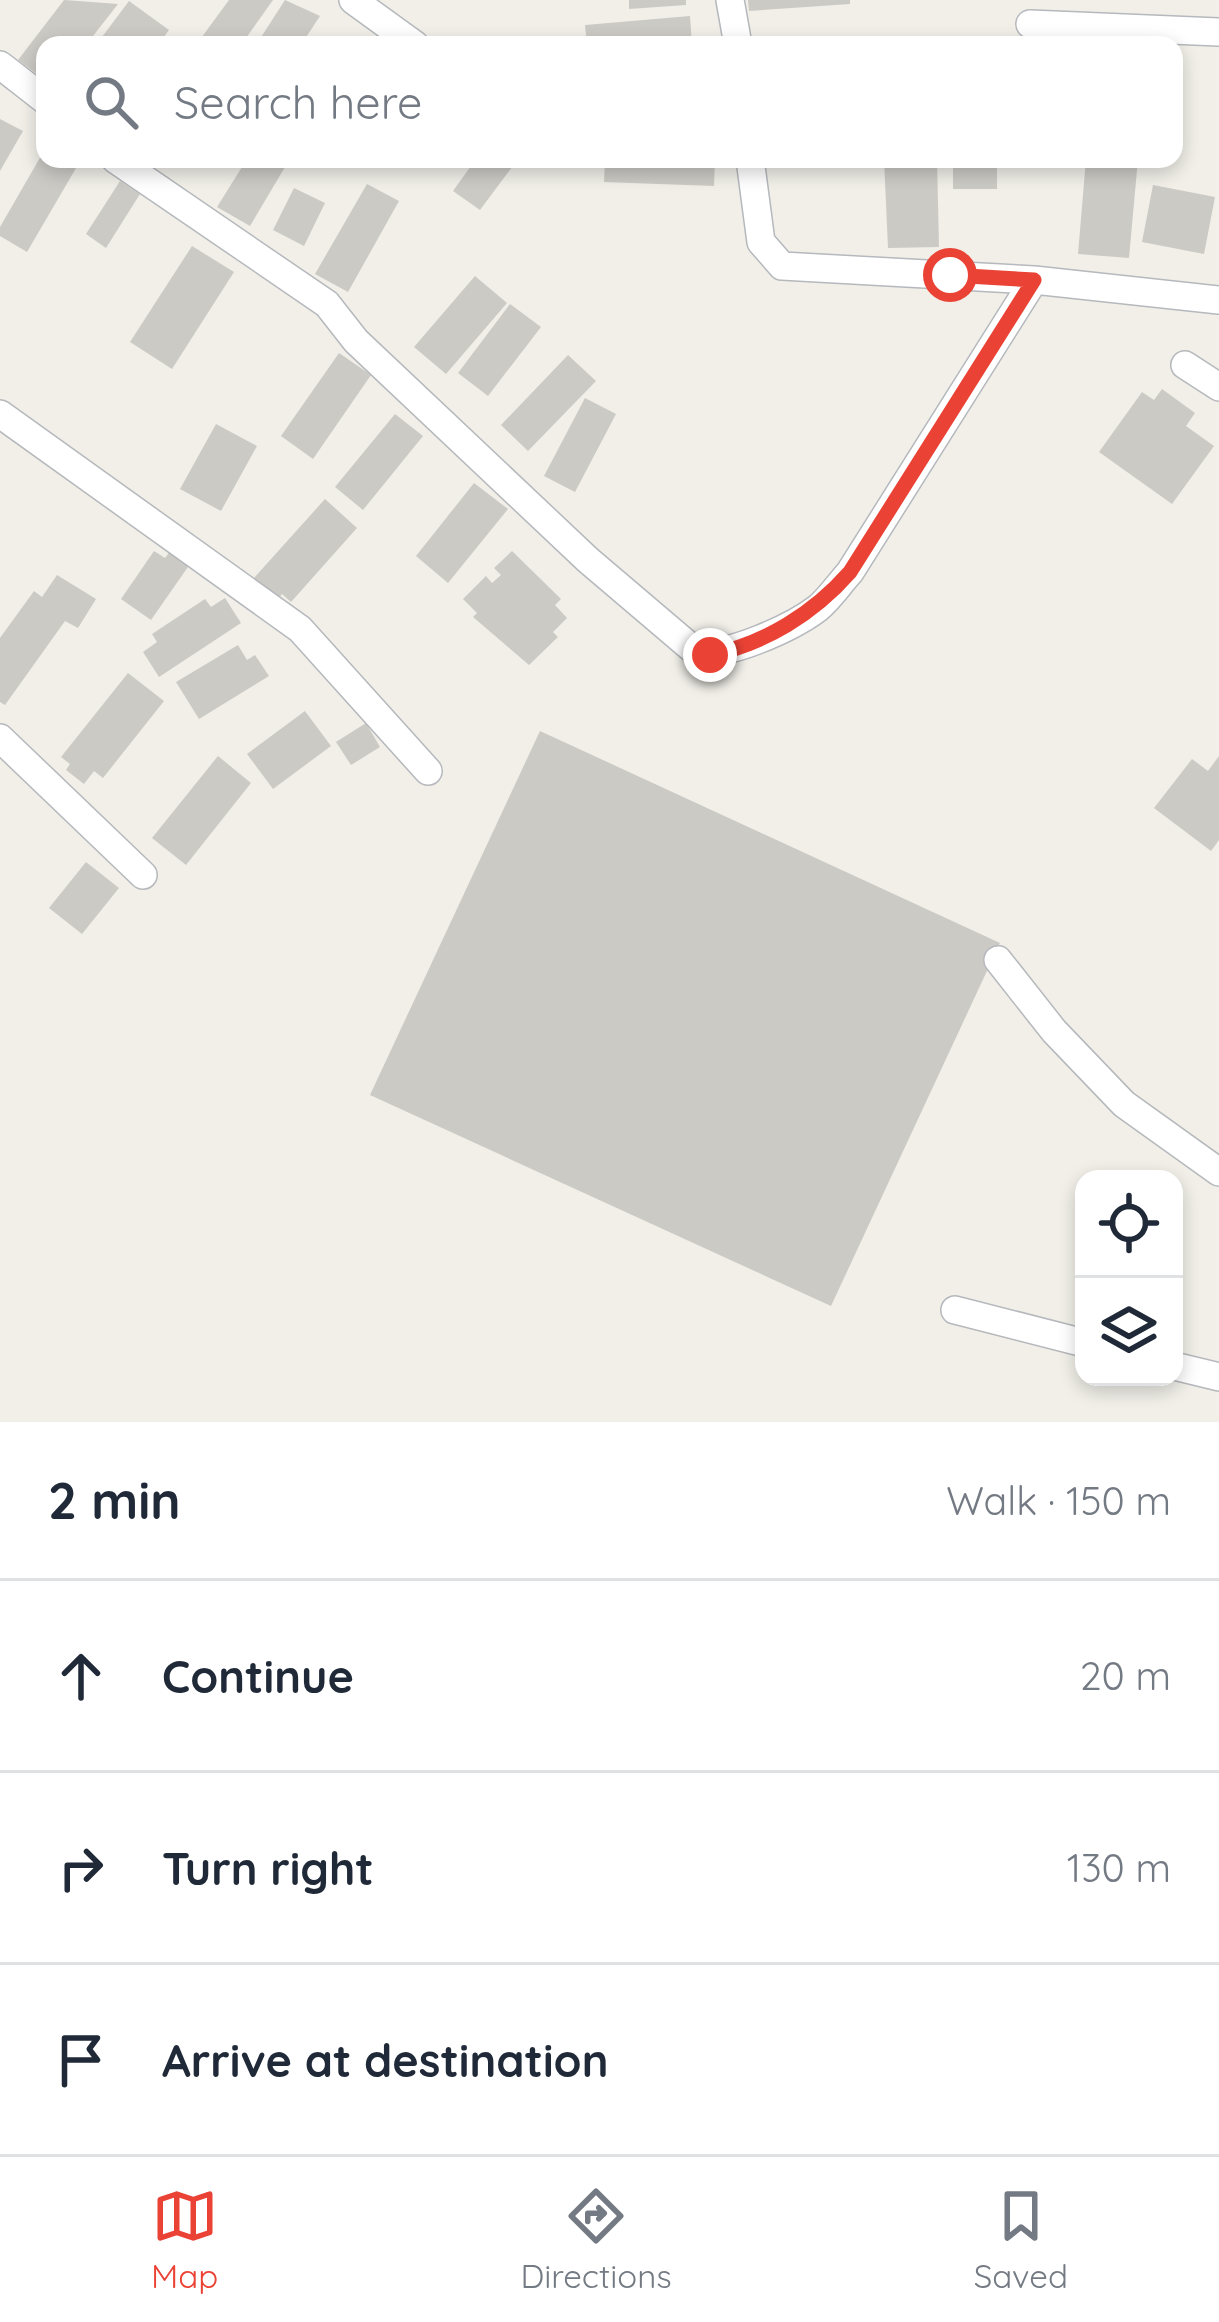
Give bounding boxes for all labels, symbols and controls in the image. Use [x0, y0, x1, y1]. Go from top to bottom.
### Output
search box [36, 36, 1183, 168]
icon: search [78, 69, 144, 135]
text: Search here [174, 74, 422, 130]
route start [923, 248, 977, 302]
route end [683, 628, 737, 682]
map controls [1075, 1170, 1183, 1386]
button: locate [1075, 1170, 1183, 1278]
button: layers [1075, 1278, 1183, 1386]
text: 2 min [48, 1468, 181, 1532]
text: Walk · 150 m [946, 1476, 1171, 1525]
icon: ahead [48, 1643, 114, 1709]
text: Continue [162, 1648, 354, 1704]
text: 20 m [1080, 1651, 1171, 1700]
icon: right [48, 1835, 114, 1901]
text: Turn right [162, 1840, 374, 1896]
text: 130 m [1067, 1843, 1171, 1892]
icon: arrive [48, 2027, 114, 2093]
text: Arrive at destination [162, 2032, 608, 2088]
tab: Map [151, 2183, 218, 2296]
tab: Directions [520, 2183, 672, 2296]
tab: Saved [974, 2183, 1068, 2296]

